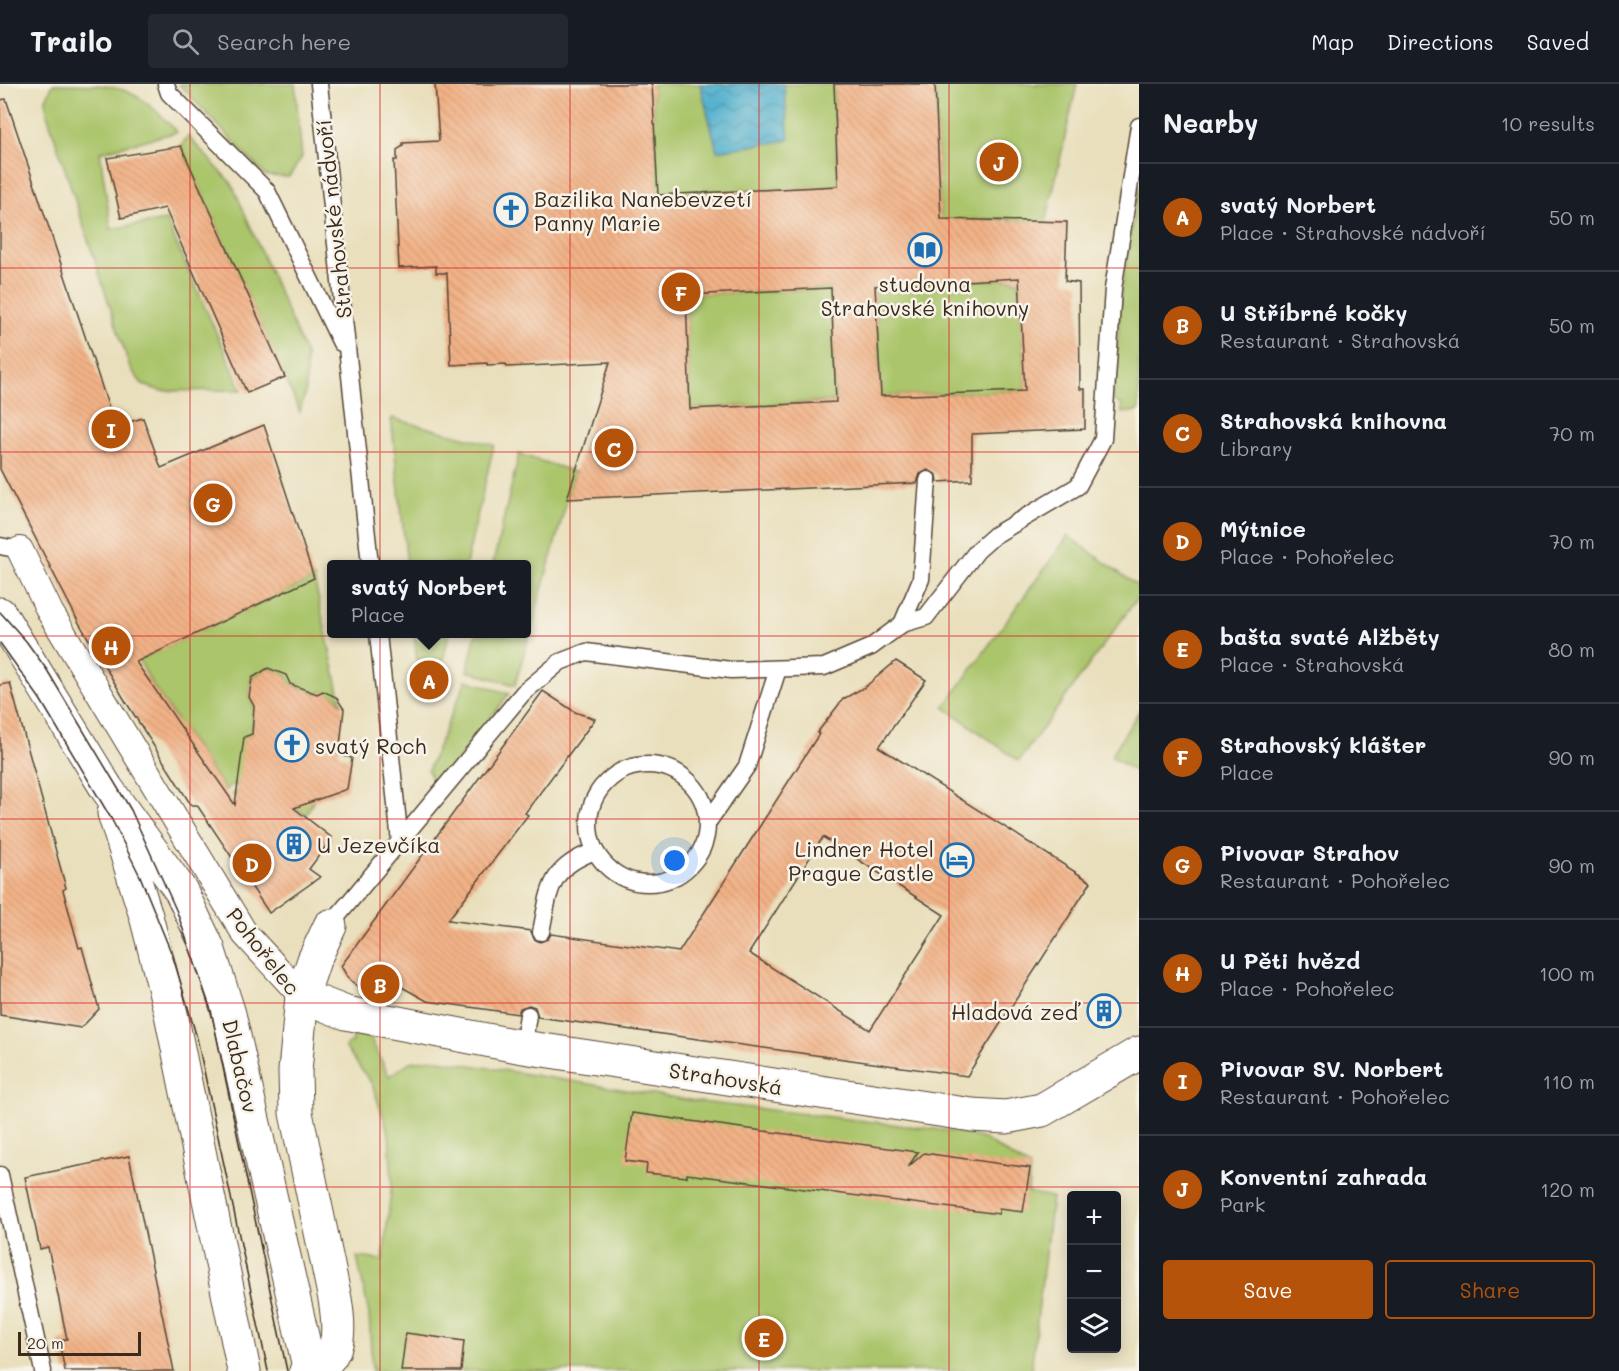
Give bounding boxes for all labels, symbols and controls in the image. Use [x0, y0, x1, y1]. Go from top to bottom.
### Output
search box [148, 14, 568, 68]
text: Trailo [30, 23, 112, 59]
icon: search [169, 25, 202, 58]
text: Search here [217, 27, 351, 56]
text: Map [1311, 28, 1354, 55]
text: Directions [1387, 28, 1494, 55]
text: Saved [1527, 28, 1589, 55]
text: Nearby [1163, 106, 1258, 140]
text: 10 results [1501, 110, 1595, 136]
street label: Strahovské nádvoří [309, 118, 357, 320]
pin: J [980, 140, 1018, 184]
place label: Bazilika Nanebevzetí Panny Marie [534, 185, 752, 236]
text: svatý Norbert [1220, 190, 1376, 219]
church icon: Bazilika Nanebevzetí Panny Marie [493, 192, 529, 228]
text: A [1176, 204, 1189, 230]
text: 50 m [1549, 204, 1595, 230]
text: Place · Strahovské nádvoří [1220, 219, 1486, 245]
library icon: studovna Strahovské knihovny [907, 232, 943, 268]
pin: F [662, 270, 700, 314]
place label: studovna Strahovské knihovny [821, 270, 1029, 321]
text: U Stříbrné kočky [1220, 298, 1407, 327]
text: B [1176, 312, 1189, 338]
text: 50 m [1549, 312, 1595, 338]
text: Restaurant · Strahovská [1220, 327, 1460, 353]
pin: I [92, 406, 130, 452]
text: Strahovská knihovna [1220, 406, 1447, 435]
text: C [1175, 420, 1190, 446]
text: 70 m [1549, 420, 1595, 446]
pin: C [594, 426, 634, 470]
text: Library [1220, 435, 1292, 461]
pin: G [194, 480, 232, 526]
text: Mýtnice [1220, 514, 1306, 543]
text: D [1175, 528, 1190, 554]
text: 70 m [1549, 528, 1595, 554]
text: Place · Pohořelec [1220, 543, 1394, 569]
popup [327, 560, 531, 638]
text: svatý Norbert [351, 572, 507, 601]
text: Place [351, 601, 405, 627]
text: bašta svaté Alžběty [1220, 622, 1440, 651]
pin: H [92, 624, 130, 668]
text: E [1176, 636, 1189, 662]
text: 80 m [1548, 636, 1595, 662]
text: Place · Strahovská [1220, 651, 1404, 677]
pin: A [410, 658, 448, 702]
church icon: svatý Roch [274, 727, 310, 763]
text: Strahovský klášter [1220, 730, 1426, 759]
place label: svatý Roch [315, 732, 426, 759]
text: F [1176, 744, 1189, 770]
text: 90 m [1549, 744, 1595, 770]
text: Place [1220, 759, 1274, 785]
building icon: U Jezevčíka [276, 826, 312, 862]
place label: U Jezevčíka [317, 831, 440, 858]
place label: Lindner Hotel Prague Castle [788, 835, 934, 886]
text: Pivovar Strahov [1220, 838, 1399, 867]
pin: D [232, 840, 272, 886]
hotel icon: Lindner Hotel Prague Castle [939, 842, 975, 878]
your location [660, 846, 689, 875]
text: G [1175, 852, 1190, 878]
text: 90 m [1549, 852, 1595, 878]
text: Restaurant · Pohořelec [1220, 867, 1450, 893]
street label: Pohořelec [221, 902, 307, 1000]
text: U Pěti hvězd [1220, 946, 1360, 975]
text: H [1174, 960, 1191, 986]
text: 100 m [1539, 960, 1595, 986]
pin: B [360, 962, 400, 1006]
text: Place · Pohořelec [1220, 975, 1394, 1001]
building icon: Hladová zeď [1086, 993, 1122, 1029]
place label: Hladová zeď [951, 998, 1081, 1025]
street label: Dlabačov [217, 1017, 265, 1115]
text: Pivovar SV. Norbert [1220, 1054, 1443, 1083]
street label: Strahovská [667, 1056, 785, 1100]
text: I [1177, 1068, 1188, 1094]
text: 110 m [1542, 1068, 1595, 1094]
text: Restaurant · Pohořelec [1220, 1083, 1450, 1109]
text: Konventní zahrada [1220, 1162, 1427, 1191]
text: J [1176, 1176, 1189, 1202]
text: 120 m [1540, 1176, 1595, 1202]
map controls [1067, 1191, 1121, 1353]
button: + [1067, 1191, 1121, 1245]
text: Park [1220, 1191, 1265, 1217]
button: − [1067, 1245, 1121, 1299]
button: Save [1163, 1260, 1373, 1319]
button: Share [1385, 1260, 1595, 1319]
button: layers [1067, 1299, 1121, 1353]
pin: E [744, 1316, 783, 1360]
scale bar [18, 1329, 141, 1356]
text: 20 m [27, 1332, 64, 1353]

